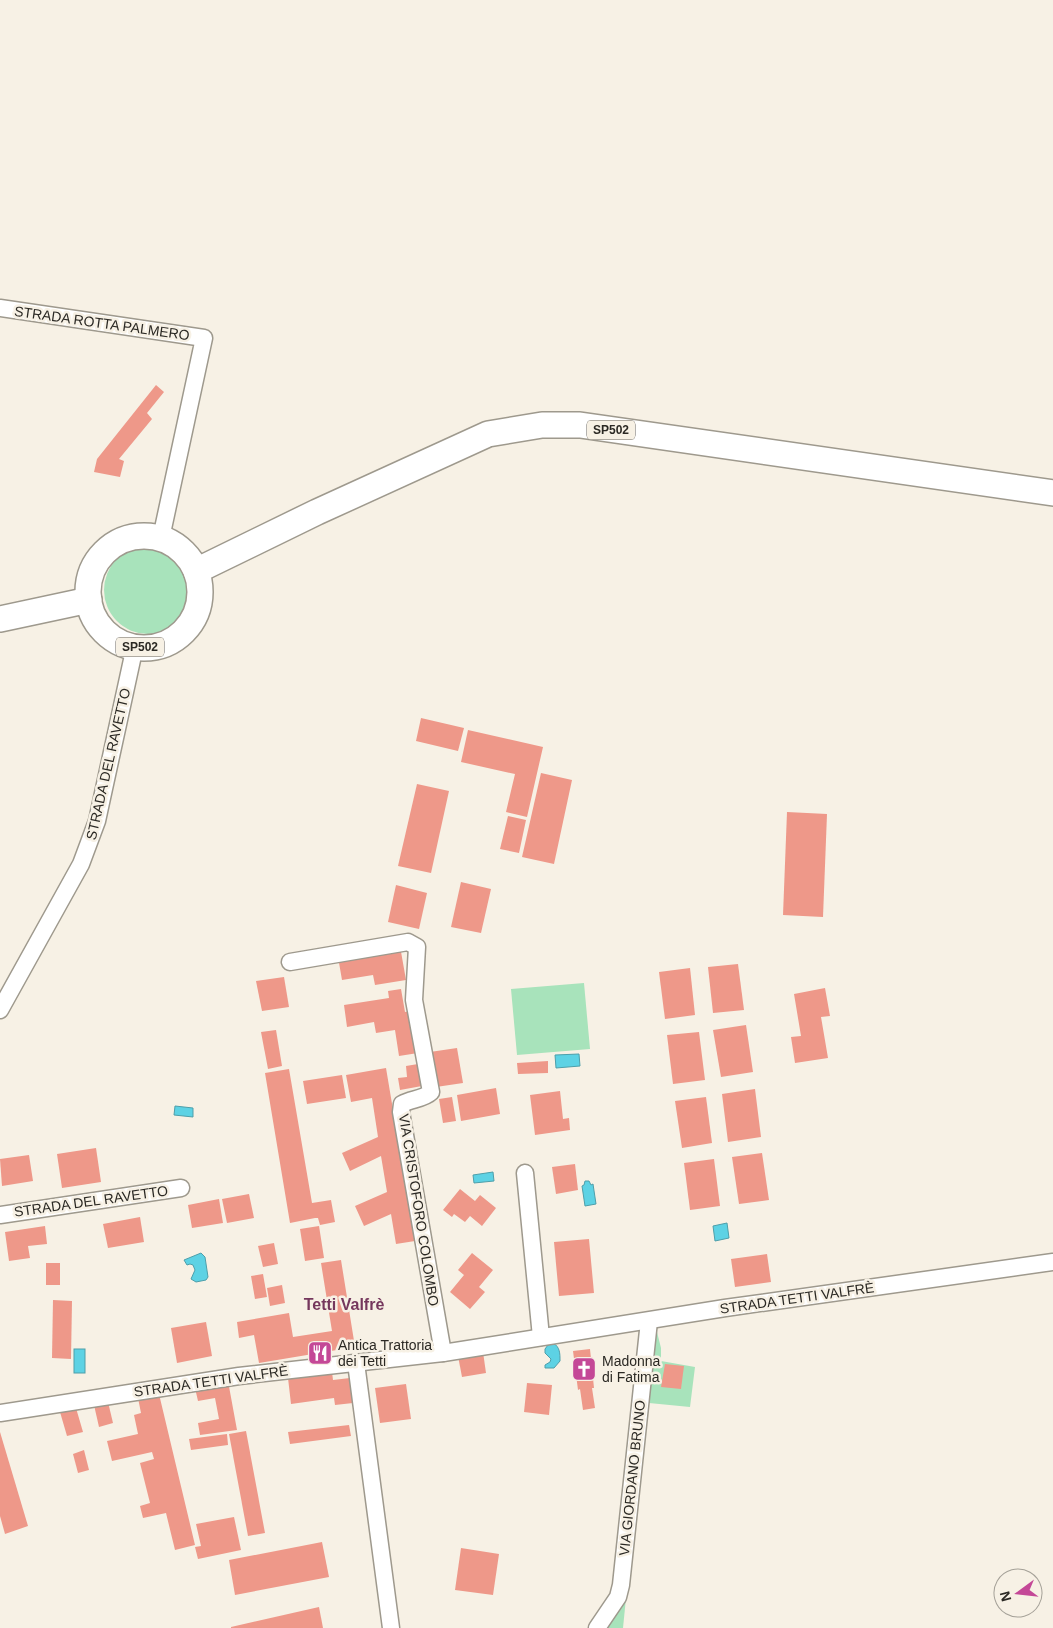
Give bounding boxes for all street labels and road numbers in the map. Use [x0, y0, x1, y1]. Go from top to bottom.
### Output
street label: STRADA ROTTA PALMERO [13, 303, 191, 343]
road number: SP502 [587, 420, 635, 440]
road number: SP502 [116, 638, 164, 656]
street label: STRADA DEL RAVETTO [83, 686, 133, 841]
street label: VIA CRISTOFORO COLOMBO [396, 1113, 442, 1307]
street label: STRADA DEL RAVETTO [13, 1182, 169, 1220]
street label: STRADA TETTI VALFRÈ [719, 1279, 875, 1317]
street label: STRADA TETTI VALFRÈ [133, 1362, 289, 1400]
street label: VIA GIORDANO BRUNO [616, 1399, 648, 1557]

